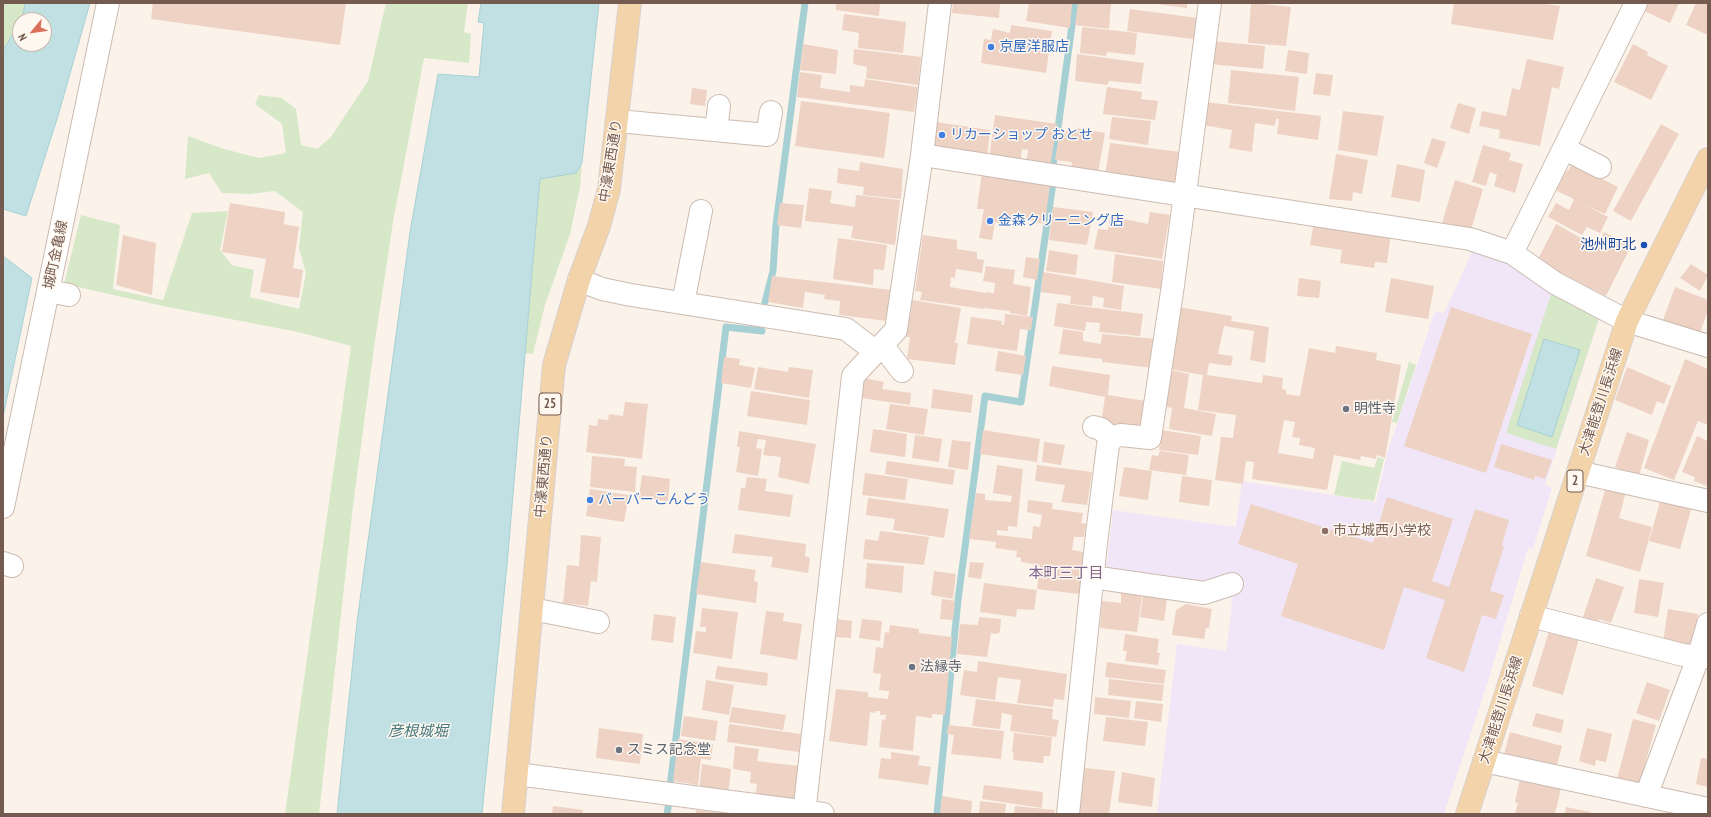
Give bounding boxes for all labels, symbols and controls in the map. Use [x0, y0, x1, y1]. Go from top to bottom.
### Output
north arrow [12, 12, 52, 52]
text: N [15, 31, 30, 43]
place label: 京屋洋服店 [999, 39, 1069, 55]
marker: 京屋洋服店 [986, 42, 996, 52]
street label: 中濠東西通り [596, 118, 626, 204]
place label: リカーショップ おとせ [950, 127, 1093, 143]
marker: リカーショップ おとせ [937, 130, 947, 140]
place label: 金森クリーニング店 [998, 213, 1124, 229]
marker: 金森クリーニング店 [985, 216, 995, 226]
street label: 城町金亀線 [41, 219, 71, 291]
place label: 池州町北 [1580, 237, 1636, 253]
marker: 池州町北 [1639, 240, 1649, 250]
street label: 大津能登川長浜線 [1576, 346, 1626, 458]
road number: 25 [539, 393, 561, 415]
place label: 明性寺 [1354, 401, 1396, 417]
marker: 明性寺 [1341, 404, 1351, 414]
street label: 中濠東西通り [532, 433, 556, 519]
road number: 2 [1567, 470, 1583, 492]
place label: バーバーこんどう [598, 492, 710, 508]
marker: バーバーこんどう [585, 495, 595, 505]
place label: 市立城西小学校 [1333, 523, 1431, 539]
marker: 市立城西小学校 [1320, 526, 1330, 536]
district label: 本町三丁目 [1029, 565, 1103, 583]
street label: 大津能登川長浜線 [1476, 654, 1526, 766]
place label: 法縁寺 [920, 659, 962, 675]
marker: 法縁寺 [907, 662, 917, 672]
water label: 彦根城堀 [388, 723, 448, 741]
place label: スミス記念堂 [627, 742, 711, 758]
marker: スミス記念堂 [614, 745, 624, 755]

